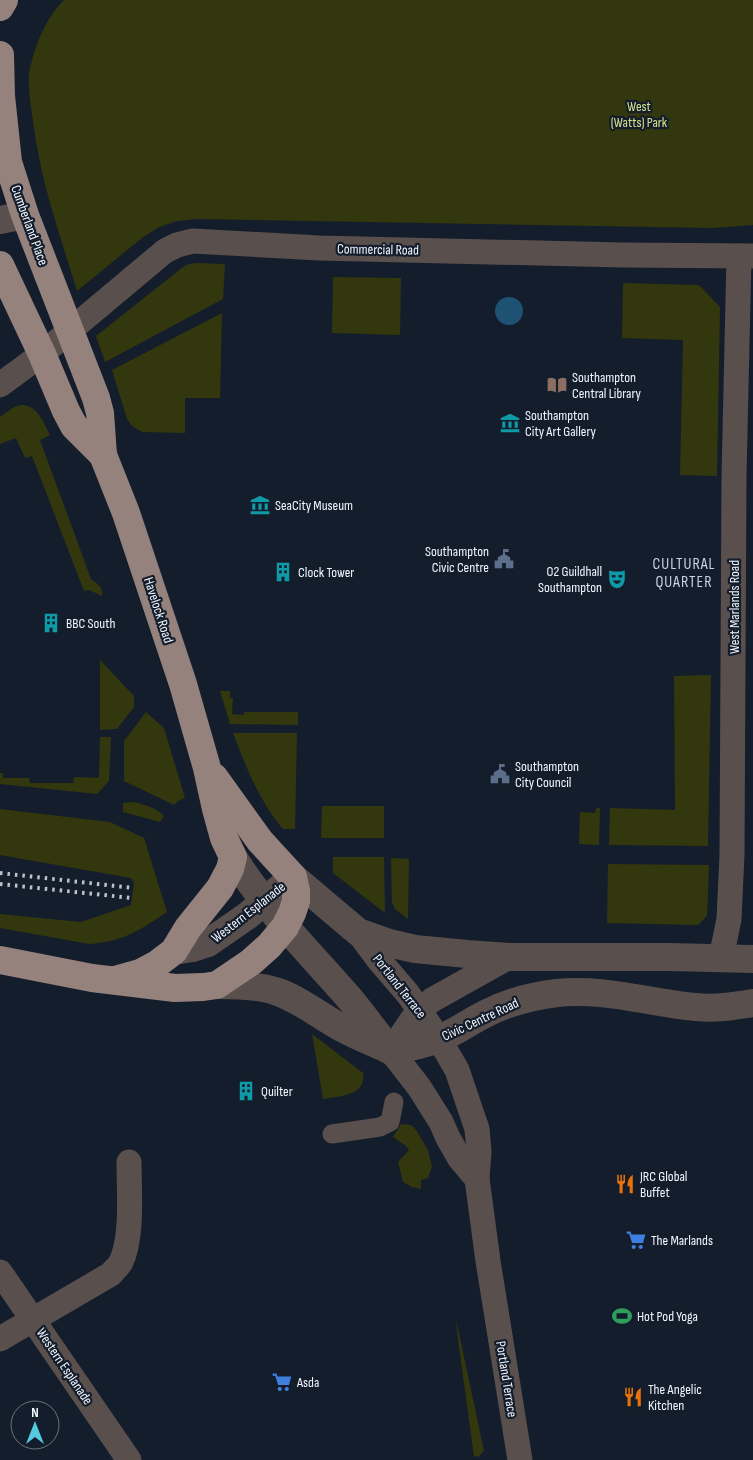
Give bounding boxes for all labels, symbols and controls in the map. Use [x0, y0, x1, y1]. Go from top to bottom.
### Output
park label: West (Watts) Park [611, 98, 668, 131]
street label: Cumberland Place [7, 183, 52, 268]
street label: Commercial Road [337, 240, 419, 259]
place label: Southampton Central Library [572, 369, 642, 402]
library icon: Southampton Central Library [546, 374, 568, 396]
place label: Southampton City Art Gallery [525, 407, 597, 440]
museum icon: Southampton City Art Gallery [499, 412, 521, 434]
museum icon: SeaCity Museum [249, 494, 271, 516]
place label: SeaCity Museum [275, 497, 353, 514]
place label: Southampton Civic Centre [425, 543, 489, 576]
public building icon: Southampton Civic Centre [493, 548, 515, 570]
district label: CULTURAL QUARTER [652, 555, 716, 592]
street label: West Marlands Road [726, 560, 743, 654]
building icon: Clock Tower [272, 561, 294, 583]
place label: O2 Guildhall Southampton [538, 563, 602, 596]
place label: Clock Tower [298, 564, 354, 581]
theatre icon: O2 Guildhall Southampton [606, 568, 628, 590]
street label: Havelock Road [140, 575, 177, 645]
building icon: BBC South [40, 612, 62, 634]
place label: BBC South [66, 615, 115, 632]
place label: Southampton City Council [515, 758, 579, 791]
public building icon: Southampton City Council [489, 763, 511, 785]
street label: Western Esplanade [208, 878, 289, 946]
street label: Portland Terrace [369, 951, 430, 1022]
street label: Civic Centre Road [439, 994, 521, 1045]
building icon: Quilter [235, 1080, 257, 1102]
place label: Quilter [261, 1083, 293, 1100]
place label: JRC Global Buffet [639, 1168, 687, 1201]
restaurant icon: JRC Global Buffet [614, 1173, 636, 1195]
supermarket icon: The Marlands [625, 1229, 647, 1251]
place label: The Marlands [651, 1232, 713, 1249]
sports icon: Hot Pod Yoga [611, 1305, 633, 1327]
place label: Hot Pod Yoga [637, 1308, 698, 1325]
street label: Western Esplanade [33, 1325, 97, 1408]
street label: Portland Terrace [492, 1340, 521, 1418]
supermarket icon: Asda [271, 1371, 293, 1393]
place label: Asda [296, 1374, 319, 1391]
place label: The Angelic Kitchen [648, 1381, 702, 1414]
restaurant icon: The Angelic Kitchen [622, 1386, 644, 1408]
north arrow [10, 1400, 60, 1450]
text: N [31, 1404, 39, 1421]

